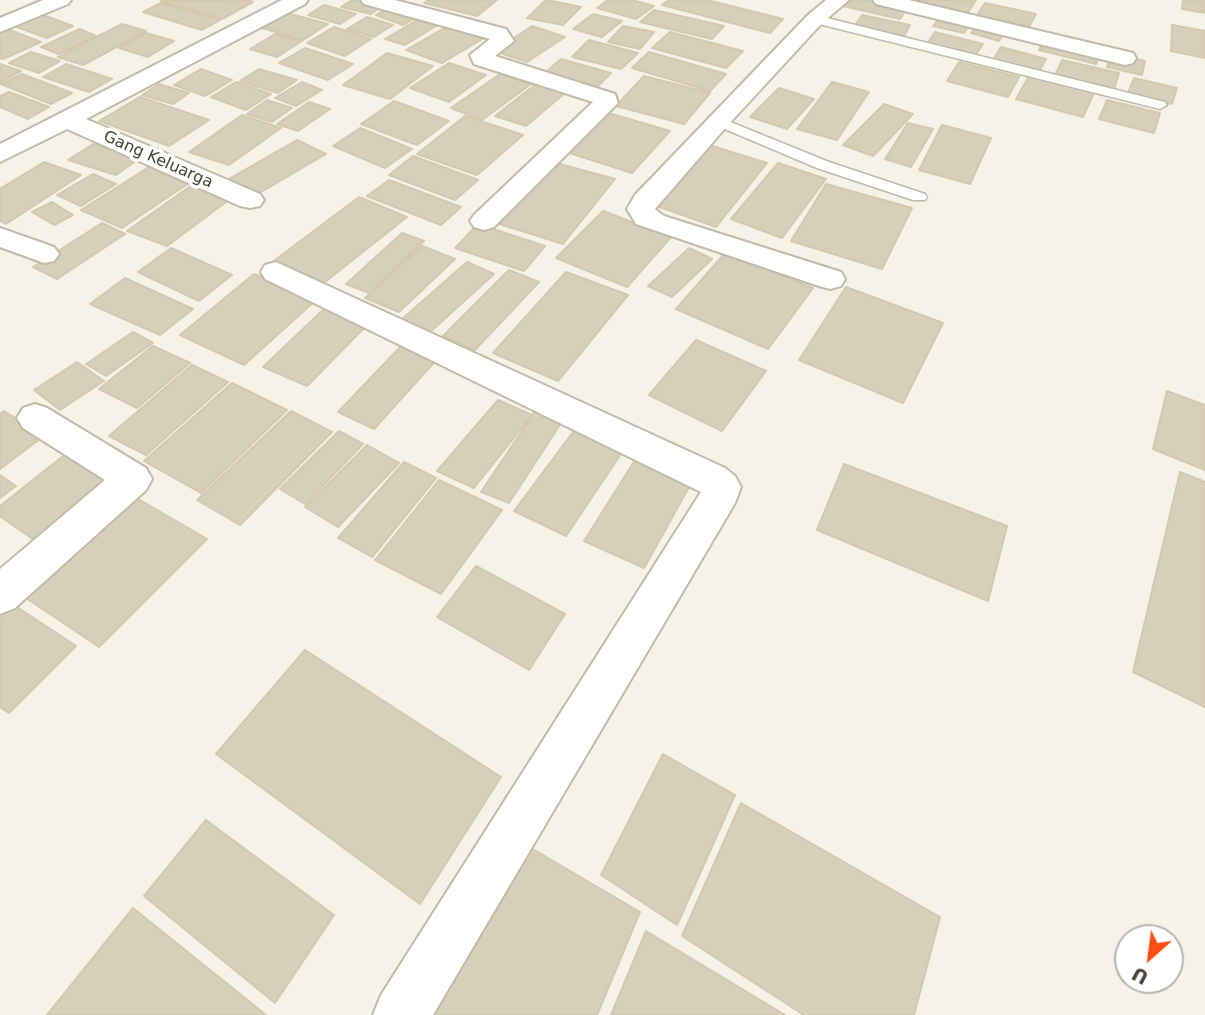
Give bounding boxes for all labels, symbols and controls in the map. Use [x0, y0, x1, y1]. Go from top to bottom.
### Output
street label: Gang Keluarga [100, 127, 216, 193]
north arrow [1114, 924, 1184, 994]
text: U [1128, 962, 1152, 989]

